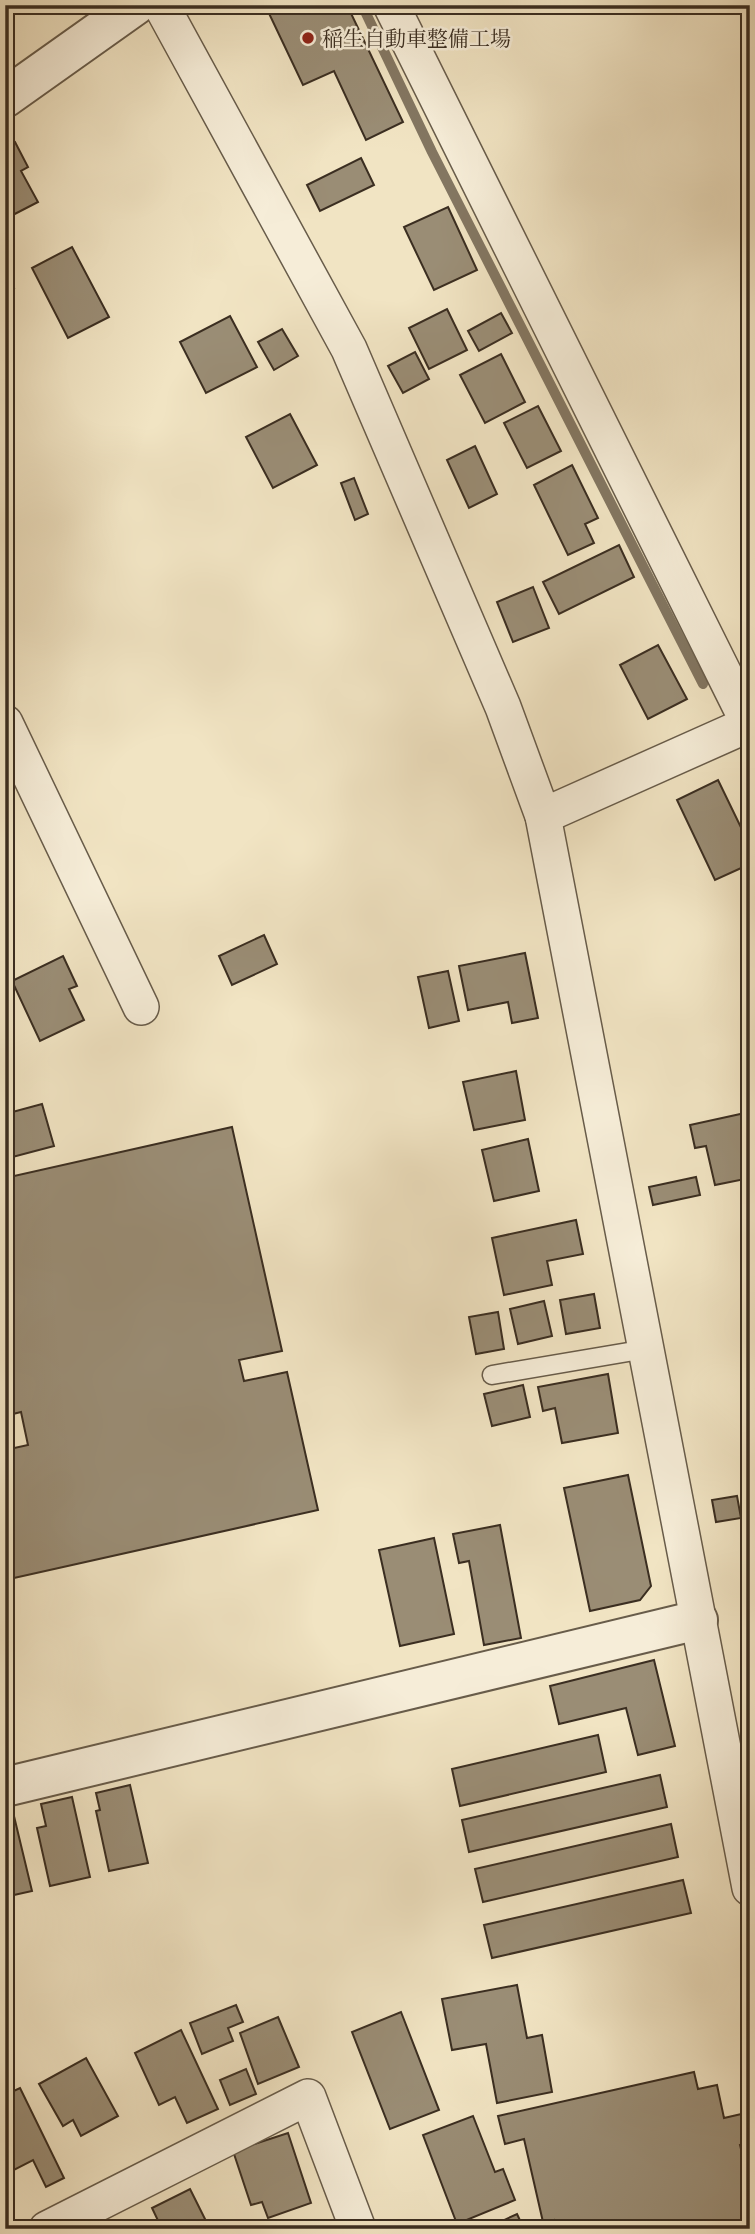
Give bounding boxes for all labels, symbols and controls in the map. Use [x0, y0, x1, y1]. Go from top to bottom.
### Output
place label: 稲生自動車整備工場 [322, 26, 511, 51]
marker: 稲生自動車整備工場 [300, 30, 316, 46]

